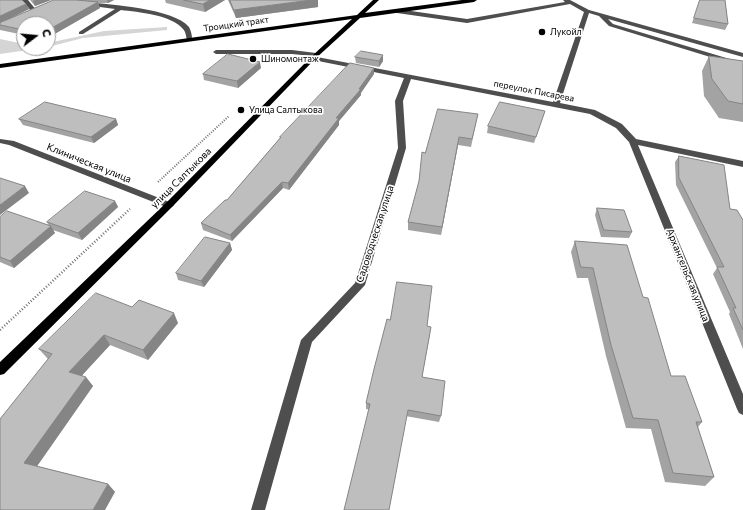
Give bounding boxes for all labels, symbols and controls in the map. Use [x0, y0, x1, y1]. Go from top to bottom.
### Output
street label: Троицкий тракт [203, 14, 269, 34]
north arrow [16, 16, 56, 56]
text: С [40, 27, 54, 38]
marker: Лукойл [537, 27, 547, 37]
place label: Лукойл [550, 27, 582, 37]
marker: Шиномонтаж [248, 54, 258, 64]
place label: Шиномонтаж [261, 54, 319, 64]
street label: переулок Писарева [493, 78, 575, 104]
marker: Улица Салтыкова [236, 105, 246, 115]
place label: Улица Салтыкова [249, 105, 322, 115]
street label: Клиническая улица [45, 141, 133, 185]
street label: улица Салтыкова [148, 145, 214, 211]
street label: Садоводческая улица [354, 184, 396, 284]
street label: Архангельская улица [664, 227, 712, 323]

